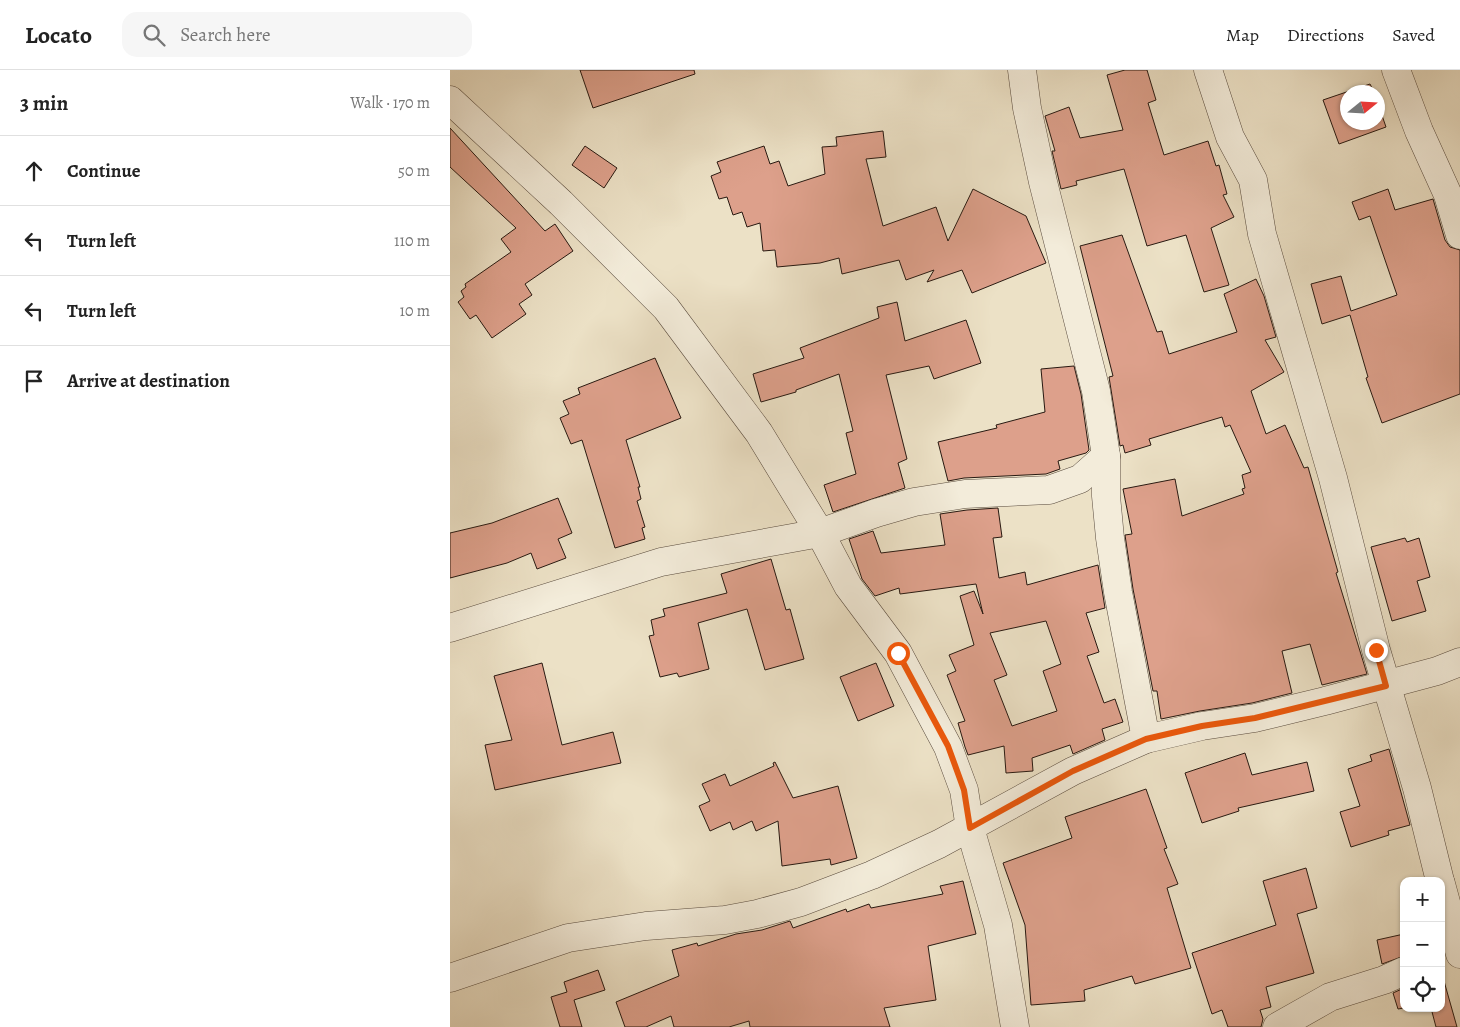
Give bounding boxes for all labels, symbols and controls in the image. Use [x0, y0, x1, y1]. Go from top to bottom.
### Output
search box [122, 12, 472, 57]
text: Locato [25, 19, 92, 51]
icon: search [140, 21, 168, 49]
text: Search here [180, 22, 271, 48]
text: Map [1226, 23, 1259, 47]
text: Directions [1287, 23, 1364, 47]
text: Saved [1392, 23, 1435, 47]
north arrow [1340, 85, 1385, 130]
text: 3 min [20, 89, 68, 117]
text: Walk · 170 m [350, 92, 430, 114]
icon: ahead [20, 157, 48, 185]
text: Continue [67, 158, 141, 184]
text: 50 m [398, 160, 430, 182]
icon: left [20, 227, 48, 255]
text: Turn left [67, 228, 136, 254]
text: 110 m [394, 230, 430, 252]
icon: left [20, 297, 48, 325]
text: Turn left [67, 298, 136, 324]
text: 10 m [400, 300, 430, 322]
icon: arrive [20, 367, 48, 395]
text: Arrive at destination [67, 368, 230, 394]
route end [1365, 639, 1388, 662]
route start [887, 642, 910, 665]
map controls [1400, 877, 1445, 1012]
button: + [1400, 877, 1445, 922]
button: − [1400, 922, 1445, 967]
button: locate [1400, 967, 1445, 1012]

